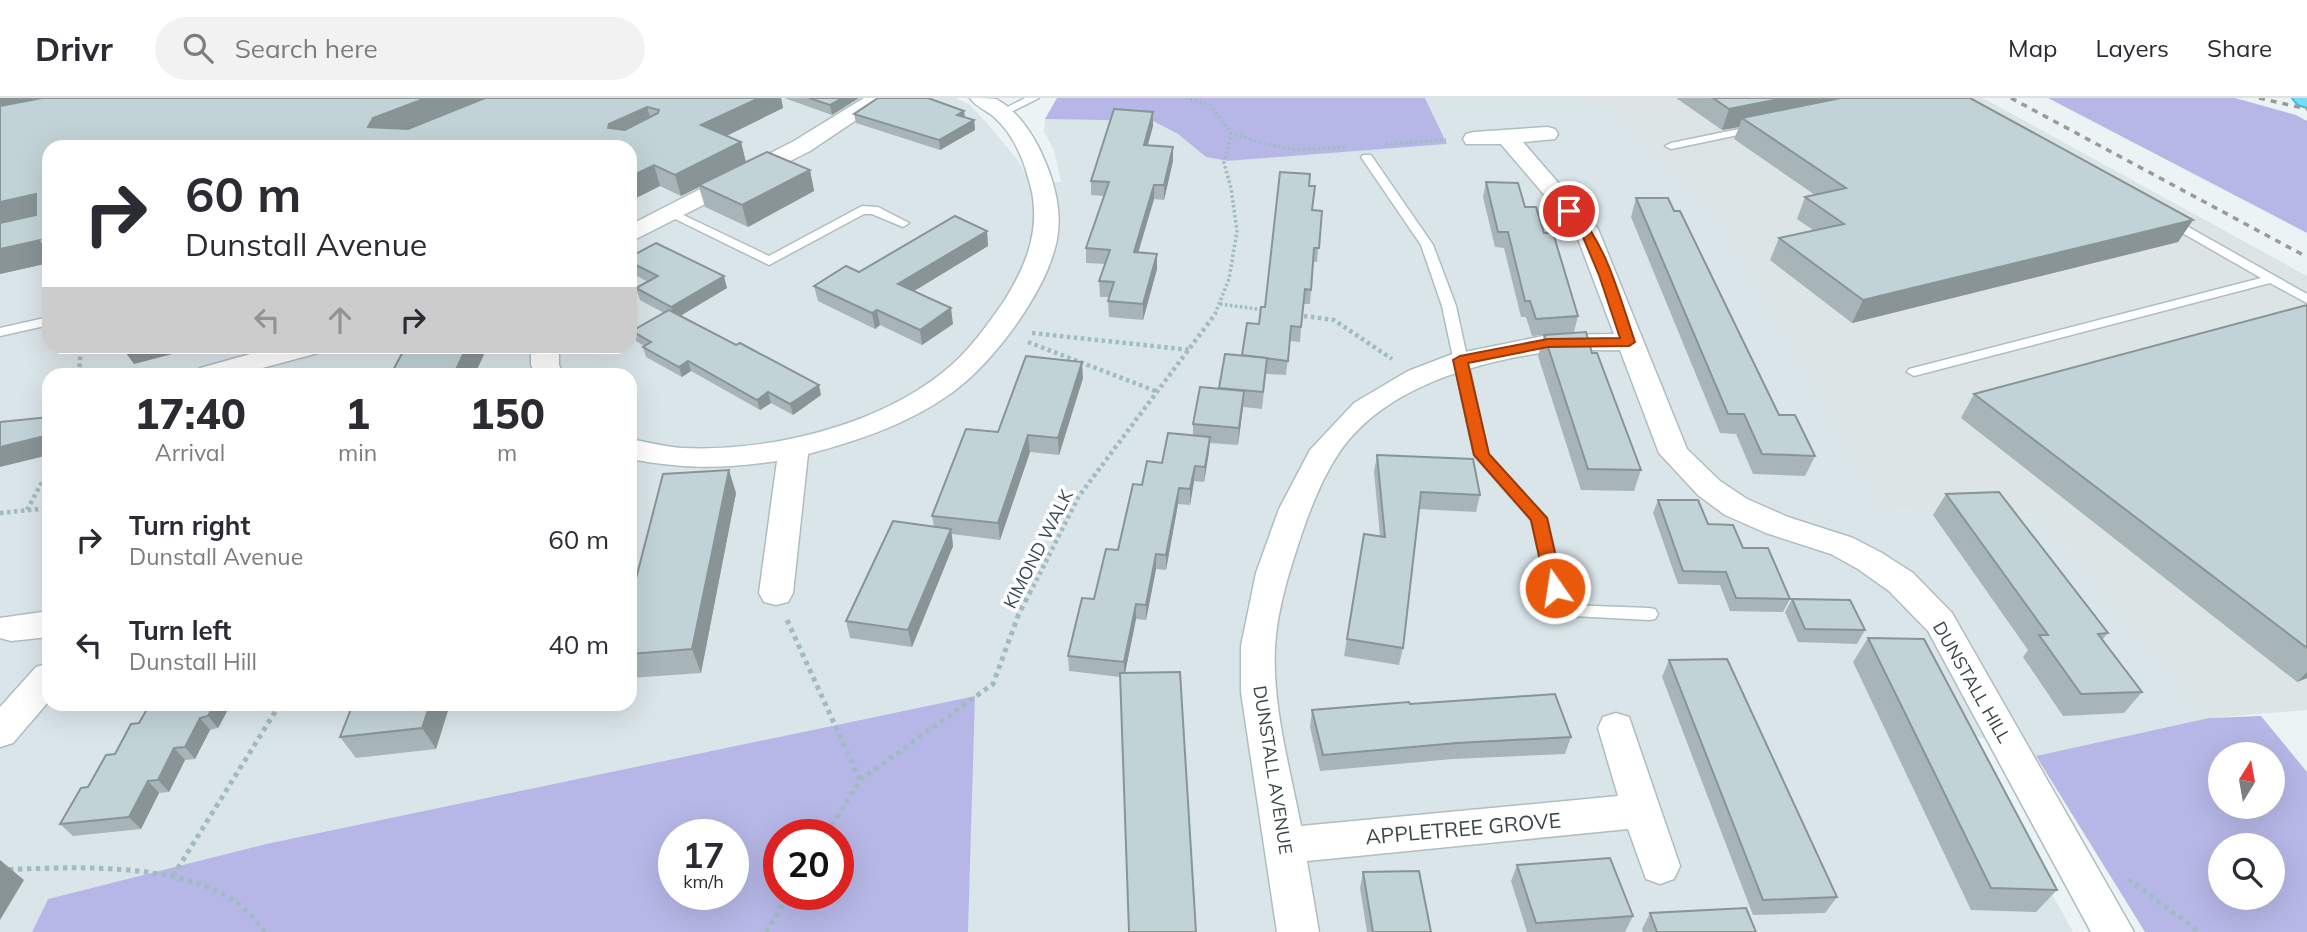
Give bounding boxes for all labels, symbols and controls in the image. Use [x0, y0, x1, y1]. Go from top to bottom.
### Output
search box [155, 17, 645, 80]
text: Drivr [35, 28, 113, 69]
icon: search [179, 29, 217, 67]
text: Search here [235, 32, 378, 65]
text: Map [2008, 33, 2057, 63]
text: Layers [2095, 33, 2169, 63]
text: Share [2207, 33, 2272, 63]
text: 60 m [185, 163, 301, 224]
icon: right [70, 168, 161, 259]
pin [1539, 181, 1599, 241]
icon: arrive [1550, 192, 1588, 230]
text: Dunstall Avenue [185, 224, 427, 264]
icon: left [248, 301, 286, 339]
icon: ahead [321, 301, 359, 339]
icon: right [394, 301, 432, 339]
text: 17:40 [134, 387, 246, 440]
text: 1 [345, 387, 370, 440]
text: 150 [469, 387, 545, 440]
text: Arrival [155, 438, 225, 467]
text: min [338, 438, 377, 467]
text: m [497, 438, 517, 467]
street label: KIMOND WALK [998, 485, 1078, 612]
text: Turn right [129, 509, 250, 542]
icon: right [70, 521, 108, 559]
text: 60 m [548, 523, 609, 556]
text: Dunstall Avenue [129, 542, 303, 571]
position arrow [1518, 551, 1592, 625]
text: Turn left [129, 614, 231, 647]
street label: DUNSTALL HILL [1928, 617, 2016, 747]
icon: left [70, 626, 108, 664]
text: 40 m [548, 628, 609, 661]
text: Dunstall Hill [129, 647, 257, 676]
street label: DUNSTALL AVENUE [1248, 684, 1298, 856]
north arrow [2208, 742, 2286, 819]
map controls [2208, 742, 2285, 910]
street label: APPLETREE GROVE [1364, 806, 1562, 850]
speed limit sign: 20 [763, 819, 854, 910]
text: 17 [682, 833, 725, 877]
button: search [2208, 833, 2285, 910]
text: km/h [683, 870, 724, 893]

